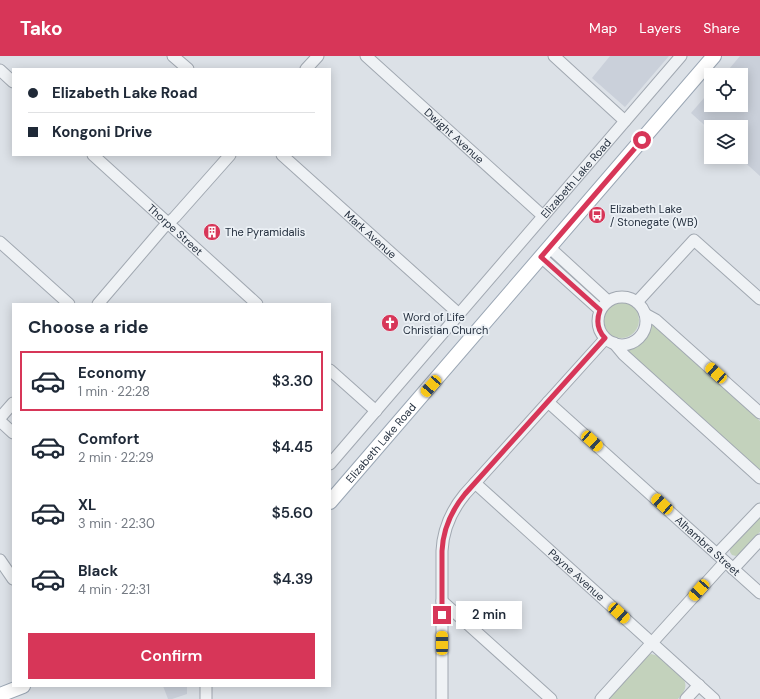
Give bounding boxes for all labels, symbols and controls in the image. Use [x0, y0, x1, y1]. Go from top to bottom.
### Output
text: Tako [20, 16, 63, 41]
text: Map [589, 19, 617, 37]
text: Layers [639, 19, 681, 37]
text: Share [703, 19, 740, 37]
map controls [704, 68, 748, 164]
button: locate [704, 68, 748, 112]
text: Elizabeth Lake Road [52, 83, 198, 103]
street label: Dwight Avenue [421, 105, 487, 166]
button: layers [704, 120, 748, 164]
text: Kongoni Drive [52, 122, 152, 142]
route start [633, 131, 651, 149]
street label: Elizabeth Lake Road [538, 135, 614, 221]
street label: Thorpe Street [144, 201, 206, 258]
place label: Elizabeth Lake / Stonegate (WB) [610, 202, 698, 229]
bus stop icon: Elizabeth Lake / Stonegate (WB) [587, 205, 607, 225]
street label: Mark Avenue [342, 208, 399, 262]
building icon: The Pyramidalis [202, 222, 222, 242]
place label: The Pyramidalis [225, 225, 305, 239]
place label: Word of Life Christian Church [403, 310, 488, 337]
church icon: Word of Life Christian Church [380, 313, 400, 333]
text: Choose a ride [28, 315, 149, 339]
car [703, 361, 729, 385]
icon: car [30, 363, 66, 399]
text: Economy [78, 363, 146, 383]
text: $3.30 [272, 371, 313, 391]
car [419, 373, 443, 399]
text: 1 min · 22:28 [78, 383, 150, 400]
street label: Elizabeth Lake Road [343, 400, 419, 486]
icon: car [30, 429, 66, 465]
text: Comfort [78, 429, 139, 449]
car [579, 429, 605, 453]
text: $4.45 [272, 437, 313, 457]
text: 2 min · 22:29 [78, 449, 154, 466]
car [649, 492, 675, 516]
icon: car [30, 495, 66, 531]
text: XL [78, 495, 96, 515]
text: $5.60 [272, 503, 313, 523]
street label: Alhambra Street [672, 513, 743, 579]
text: 3 min · 22:30 [78, 515, 155, 532]
street label: Payne Avenue [546, 546, 608, 604]
icon: car [30, 561, 66, 597]
text: Black [78, 561, 118, 581]
text: $4.39 [273, 569, 313, 589]
car [687, 577, 711, 603]
text: 4 min · 22:31 [78, 581, 150, 598]
callout: 2 min [456, 601, 522, 629]
car [606, 601, 632, 625]
route end [433, 606, 451, 624]
text: 2 min [472, 606, 506, 623]
car [436, 631, 448, 655]
button: Confirm [28, 633, 315, 679]

